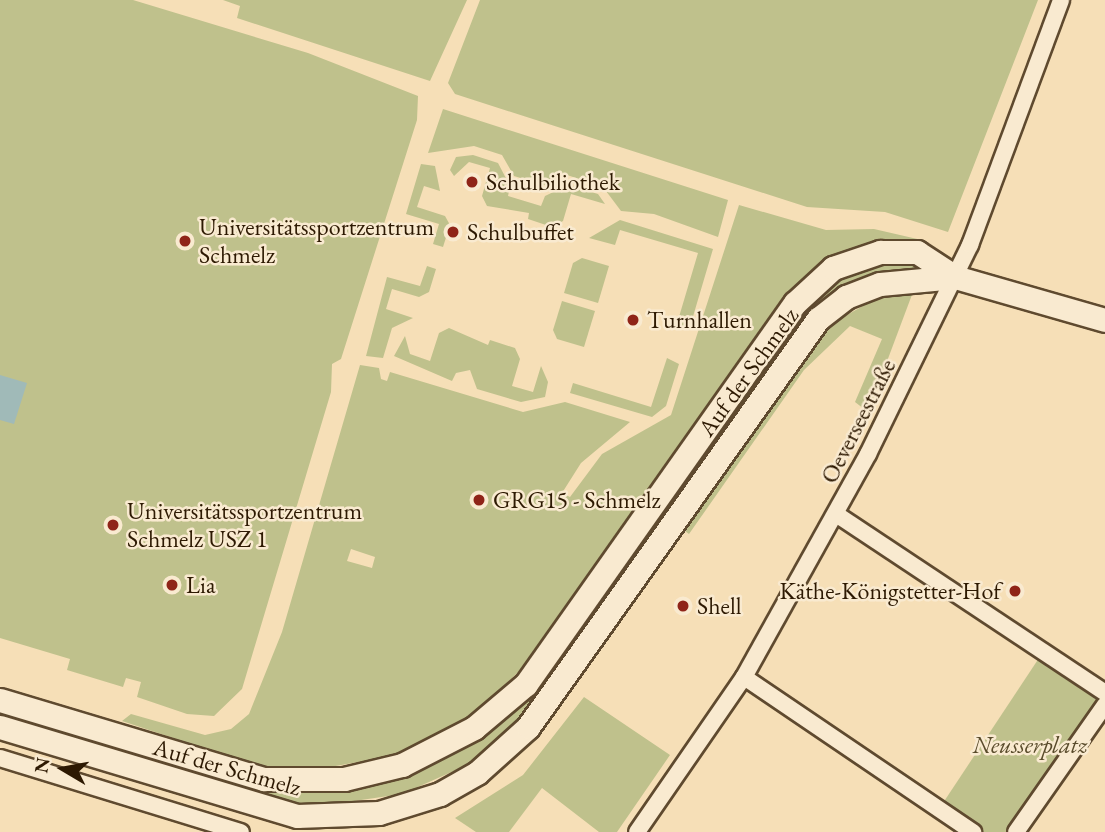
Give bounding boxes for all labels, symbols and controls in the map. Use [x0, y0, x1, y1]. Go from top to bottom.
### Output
place label: Schulbiliothek [486, 168, 620, 196]
marker: Schulbiliothek [464, 174, 480, 190]
place label: Universitätssportzentrum Schmelz [199, 213, 434, 269]
place label: Schulbuffet [467, 218, 574, 246]
marker: Schulbuffet [445, 224, 461, 240]
marker: Universitätssportzentrum Schmelz [177, 233, 193, 249]
street label: Auf der Schmelz [692, 302, 804, 442]
place label: Turnhallen [647, 306, 752, 334]
marker: Turnhallen [625, 312, 641, 328]
street label: Oeverseestraße [814, 354, 902, 488]
place label: GRG15 - Schmelz [493, 486, 660, 514]
marker: GRG15 - Schmelz [471, 492, 487, 508]
place label: Universitätssportzentrum Schmelz USZ 1 [127, 497, 362, 553]
marker: Universitätssportzentrum Schmelz USZ 1 [105, 517, 121, 533]
place label: Lia [186, 571, 215, 599]
marker: Lia [164, 577, 180, 593]
place label: Käthe-Königstetter-Hof [779, 577, 1001, 605]
marker: Käthe-Königstetter-Hof [1007, 583, 1023, 599]
place label: Shell [697, 592, 741, 620]
marker: Shell [675, 598, 691, 614]
park label: Neusserplatz [973, 731, 1087, 759]
street label: Auf der Schmelz [150, 732, 304, 802]
north arrow [28, 734, 98, 804]
text: N [28, 756, 55, 775]

